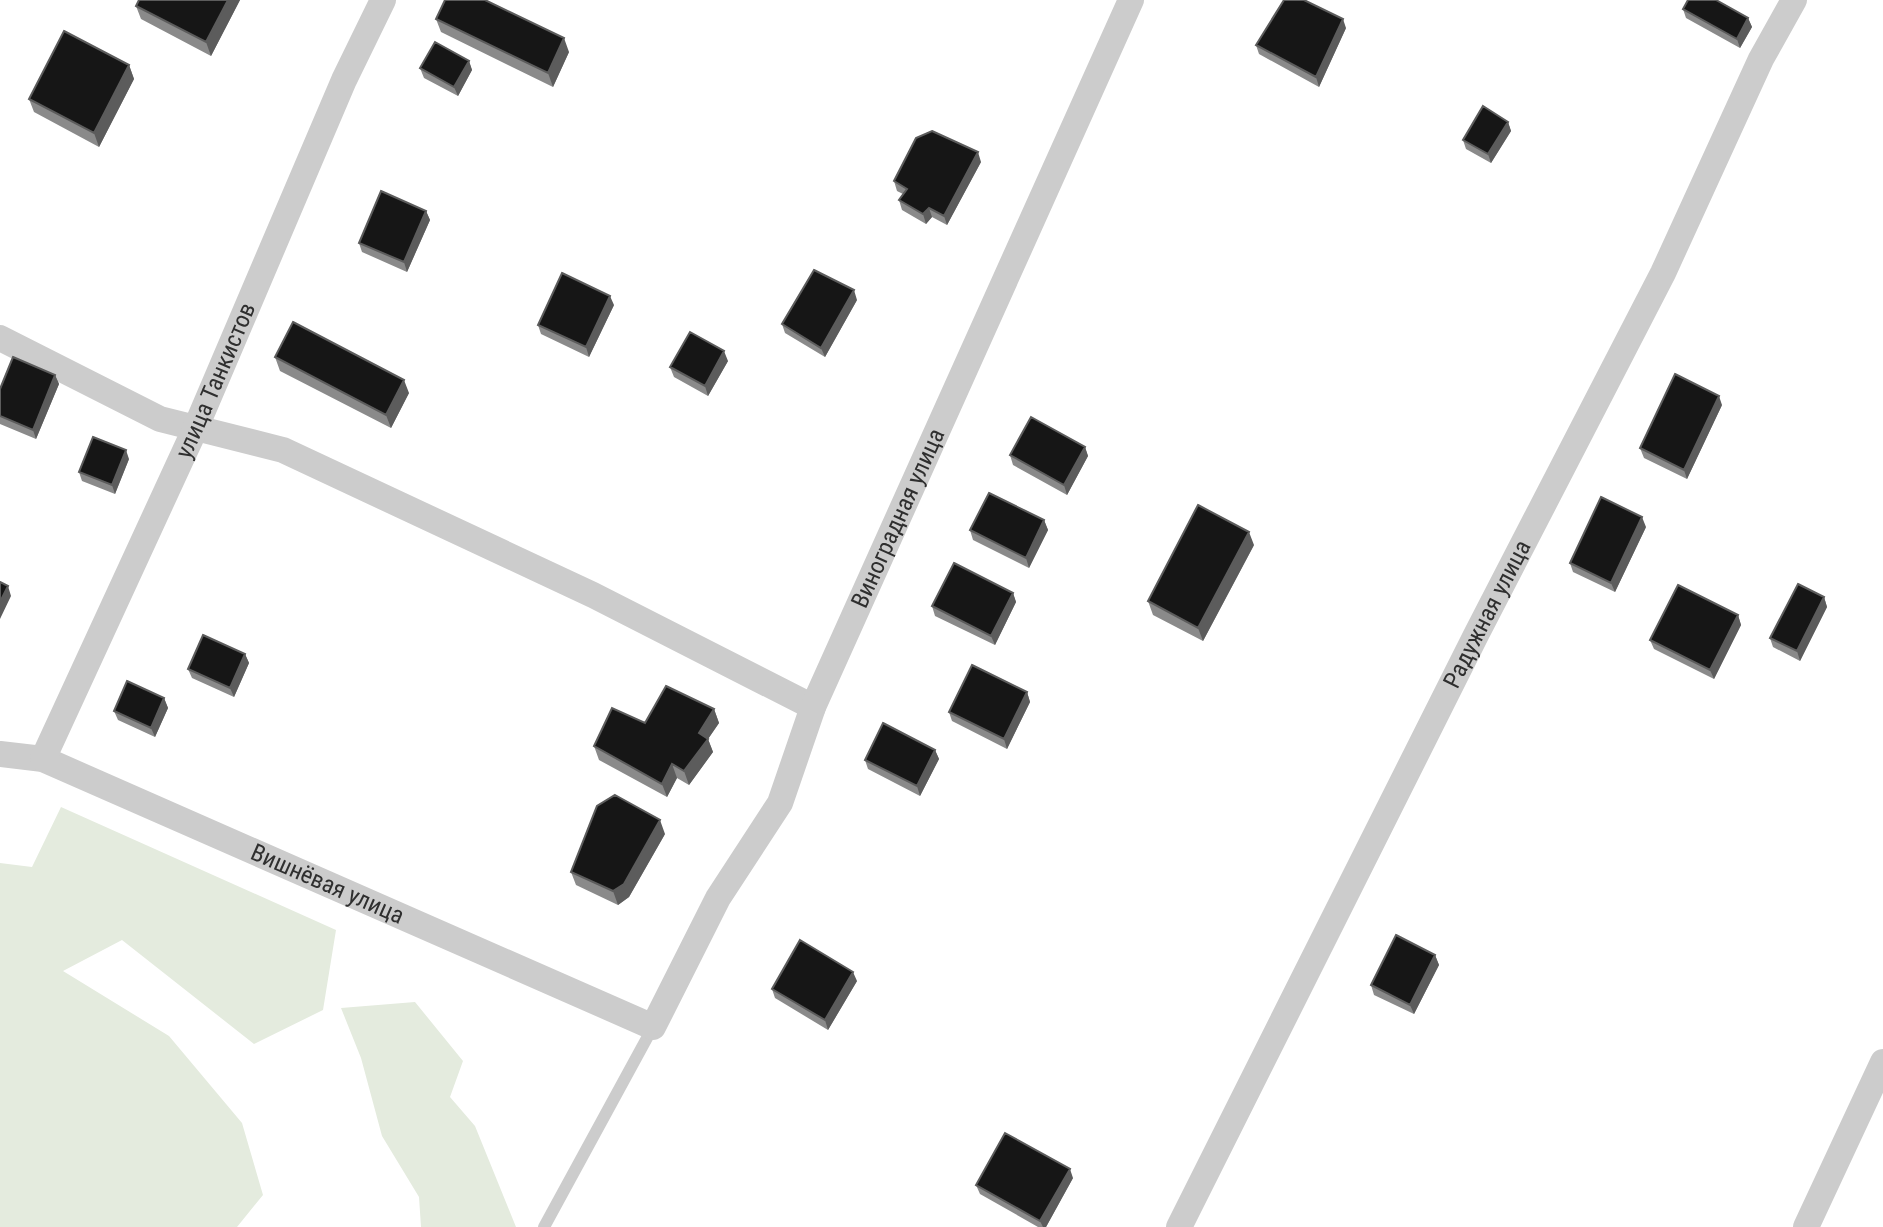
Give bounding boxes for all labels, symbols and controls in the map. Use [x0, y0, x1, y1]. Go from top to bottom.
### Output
street label: улица Танкистов [170, 298, 261, 463]
street label: Виноградная улица [845, 424, 950, 612]
street label: Радужная улица [1438, 535, 1537, 693]
street label: Вишнёвая улица [247, 838, 408, 930]

